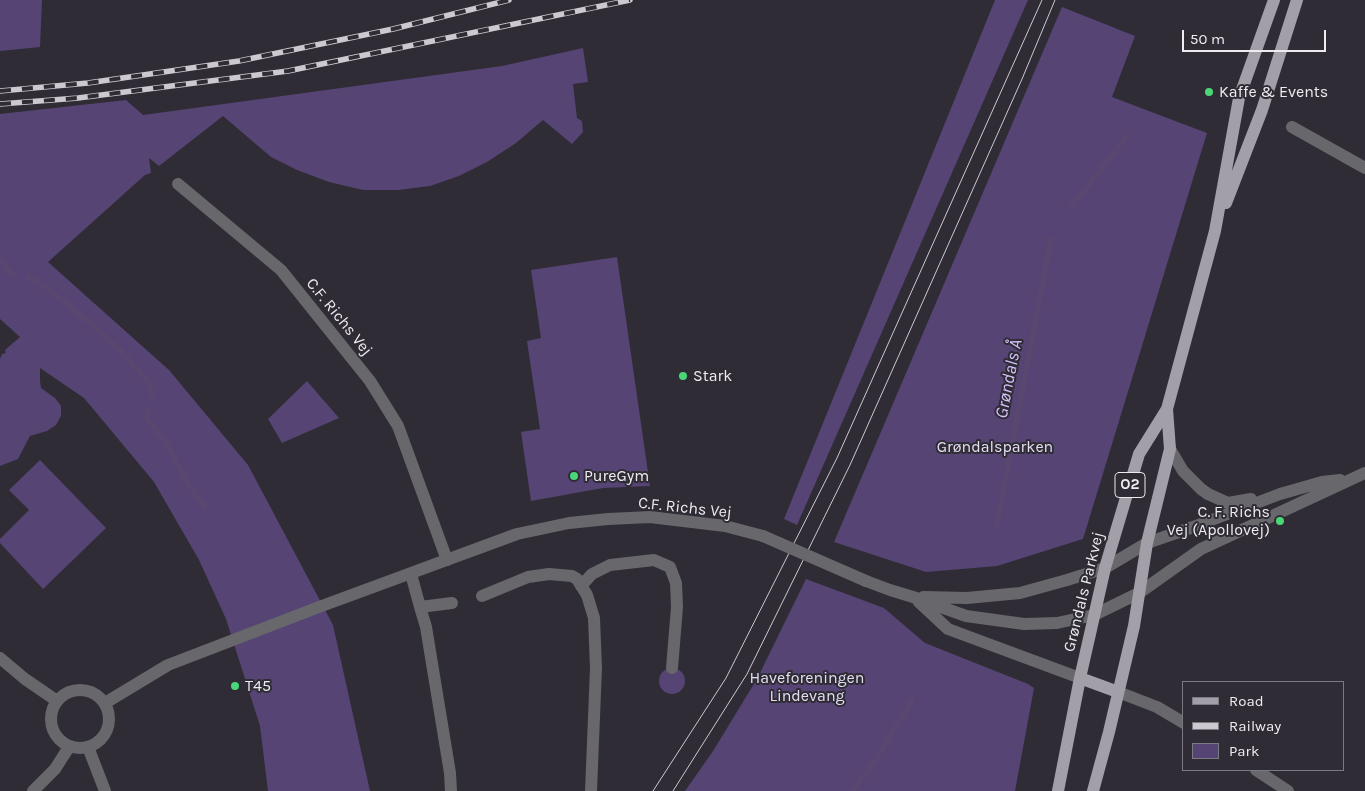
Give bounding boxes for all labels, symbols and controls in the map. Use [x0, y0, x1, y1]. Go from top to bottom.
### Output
scale bar [1185, 20, 1329, 52]
text: 50 m [1190, 30, 1225, 48]
place label: Kaffe & Events [1219, 82, 1328, 102]
marker: Kaffe & Events [1203, 86, 1215, 98]
street label: C.F. Richs Vej [302, 274, 376, 360]
water label: Grøndals Å [991, 338, 1027, 420]
place label: Stark [693, 366, 732, 386]
marker: Stark [677, 370, 689, 382]
park label: Grøndalsparken [937, 437, 1053, 457]
place label: PureGym [584, 466, 649, 486]
marker: PureGym [568, 470, 580, 482]
road number: O2 [1115, 472, 1145, 498]
street label: C.F. Richs Vej [637, 494, 733, 522]
place label: C. F. Richs Vej (Apollovej) [1167, 502, 1270, 540]
marker: C. F. Richs Vej (Apollovej) [1274, 515, 1286, 527]
street label: Grøndals Parkvej [1060, 530, 1108, 654]
park label: Haveforeningen Lindevang [750, 668, 864, 706]
place label: T45 [245, 676, 271, 696]
marker: T45 [229, 680, 241, 692]
legend [1182, 681, 1345, 771]
text: Road [1229, 692, 1264, 710]
text: Railway [1229, 717, 1281, 735]
text: Park [1229, 742, 1259, 760]

